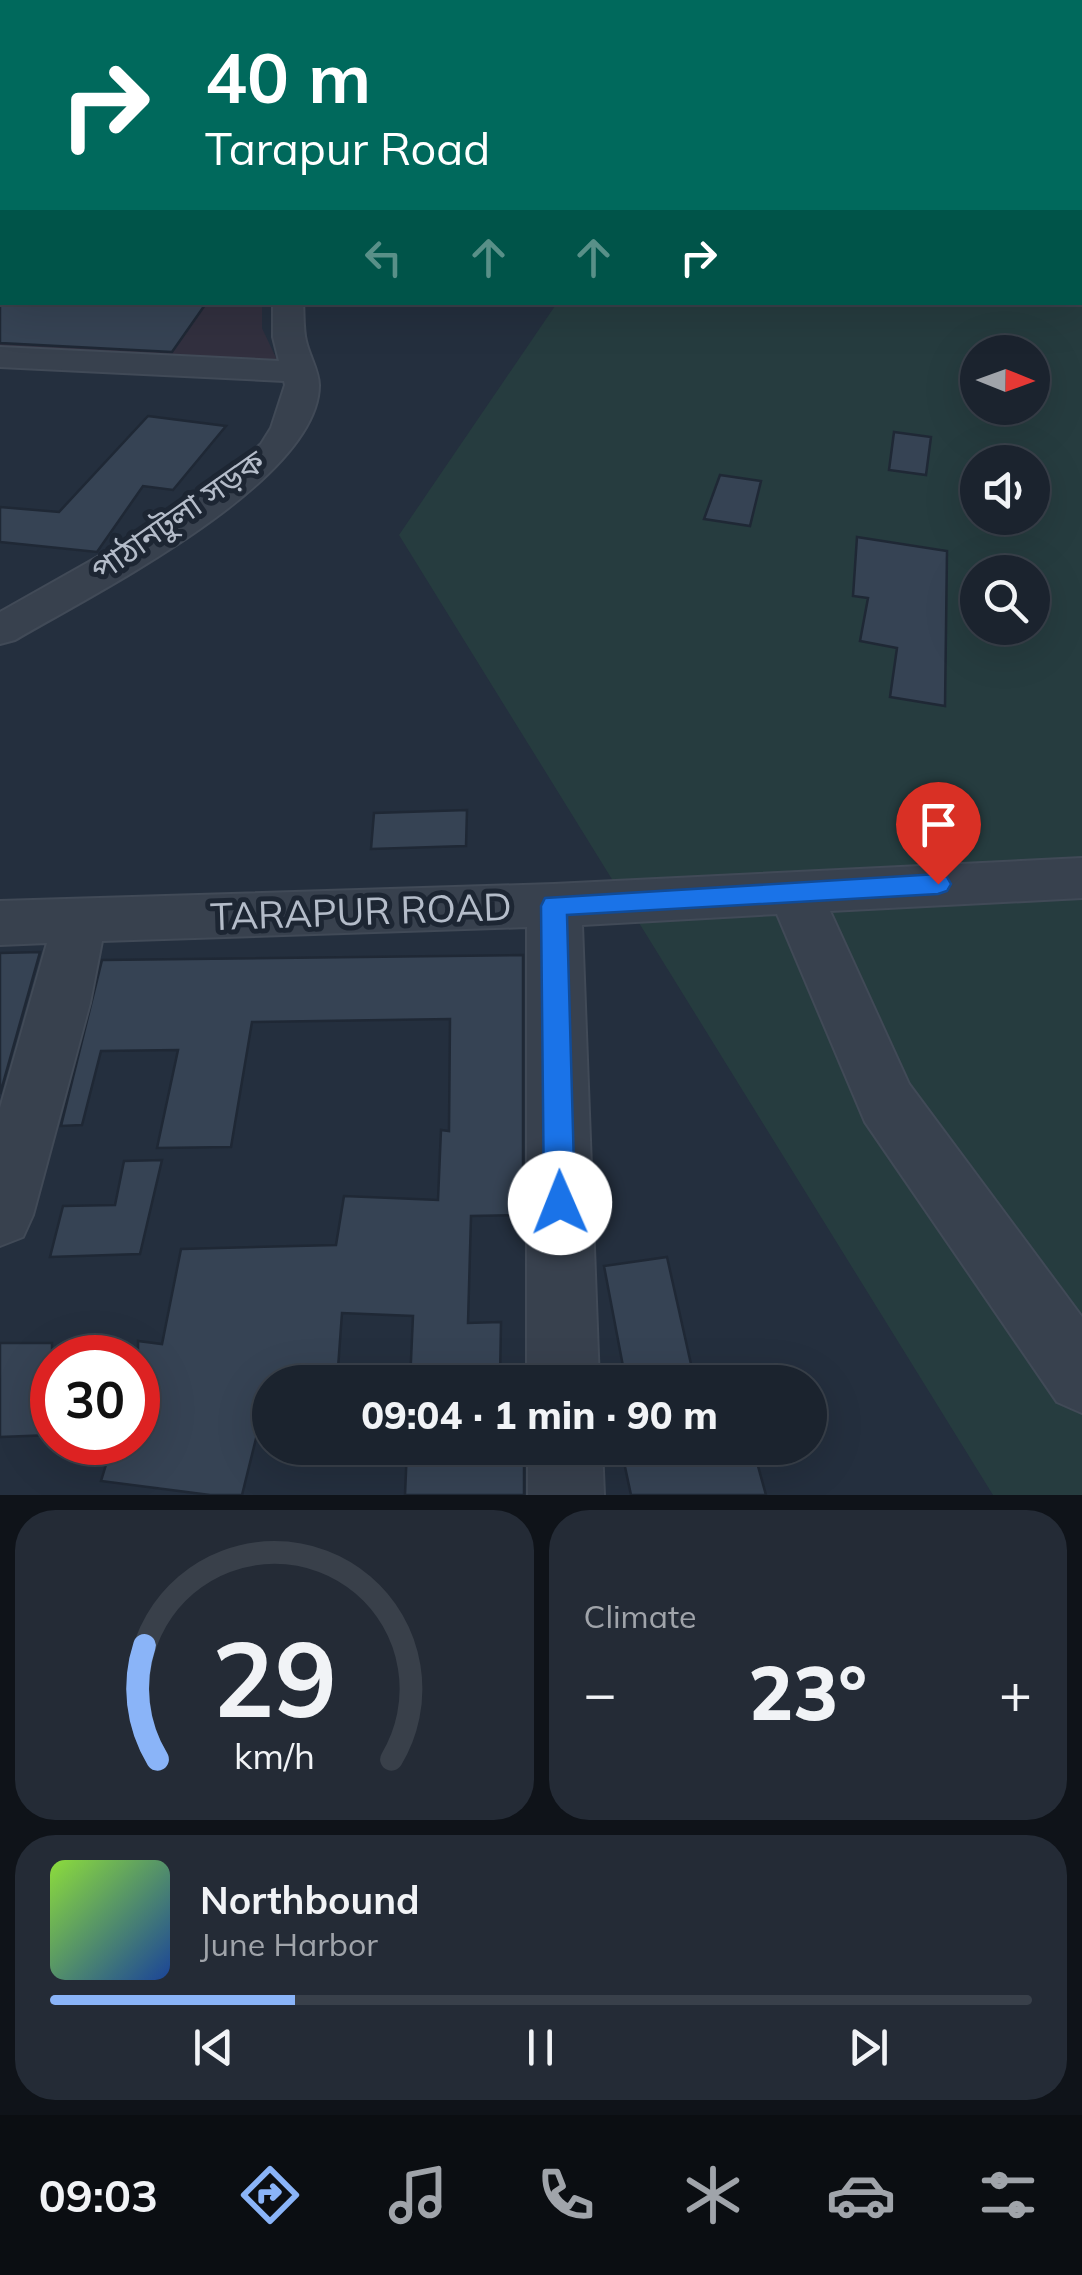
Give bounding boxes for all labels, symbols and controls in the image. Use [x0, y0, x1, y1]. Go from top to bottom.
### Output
text: 40 m [205, 33, 371, 121]
icon: right [40, 40, 170, 170]
text: Tarapur Road [205, 120, 490, 176]
icon: left [356, 230, 411, 285]
icon: ahead [461, 230, 516, 285]
icon: ahead [566, 230, 621, 285]
icon: right [671, 230, 726, 285]
north arrow [960, 335, 1050, 425]
map controls [960, 335, 1050, 645]
street label: পাঠানটুলা সড়ক [83, 440, 273, 590]
button: sound [960, 445, 1050, 535]
button: search [960, 555, 1050, 645]
pin [896, 782, 981, 885]
icon: arrive [911, 797, 966, 852]
street label: TARAPUR ROAD [209, 882, 513, 940]
position arrow [508, 1151, 612, 1255]
speed limit sign: 30 [30, 1335, 160, 1465]
text: 09:04 · 1 min · 90 m [361, 1391, 718, 1439]
text: Climate [584, 1596, 696, 1636]
text: 29 [212, 1612, 337, 1743]
text: 23° [748, 1645, 867, 1739]
text: − [584, 1658, 617, 1727]
text: + [999, 1658, 1032, 1727]
text: km/h [234, 1733, 315, 1778]
text: Northbound [200, 1876, 420, 1924]
text: June Harbor [200, 1924, 378, 1964]
icon: previous [186, 2020, 241, 2075]
icon: pause [513, 2020, 568, 2075]
icon: next [841, 2020, 896, 2075]
icon: directions [235, 2160, 305, 2230]
icon: music [383, 2160, 453, 2230]
icon: phone [531, 2160, 601, 2230]
icon: climate [678, 2160, 748, 2230]
icon: car [826, 2160, 896, 2230]
icon: filters [973, 2160, 1043, 2230]
text: 09:03 [39, 2167, 158, 2223]

